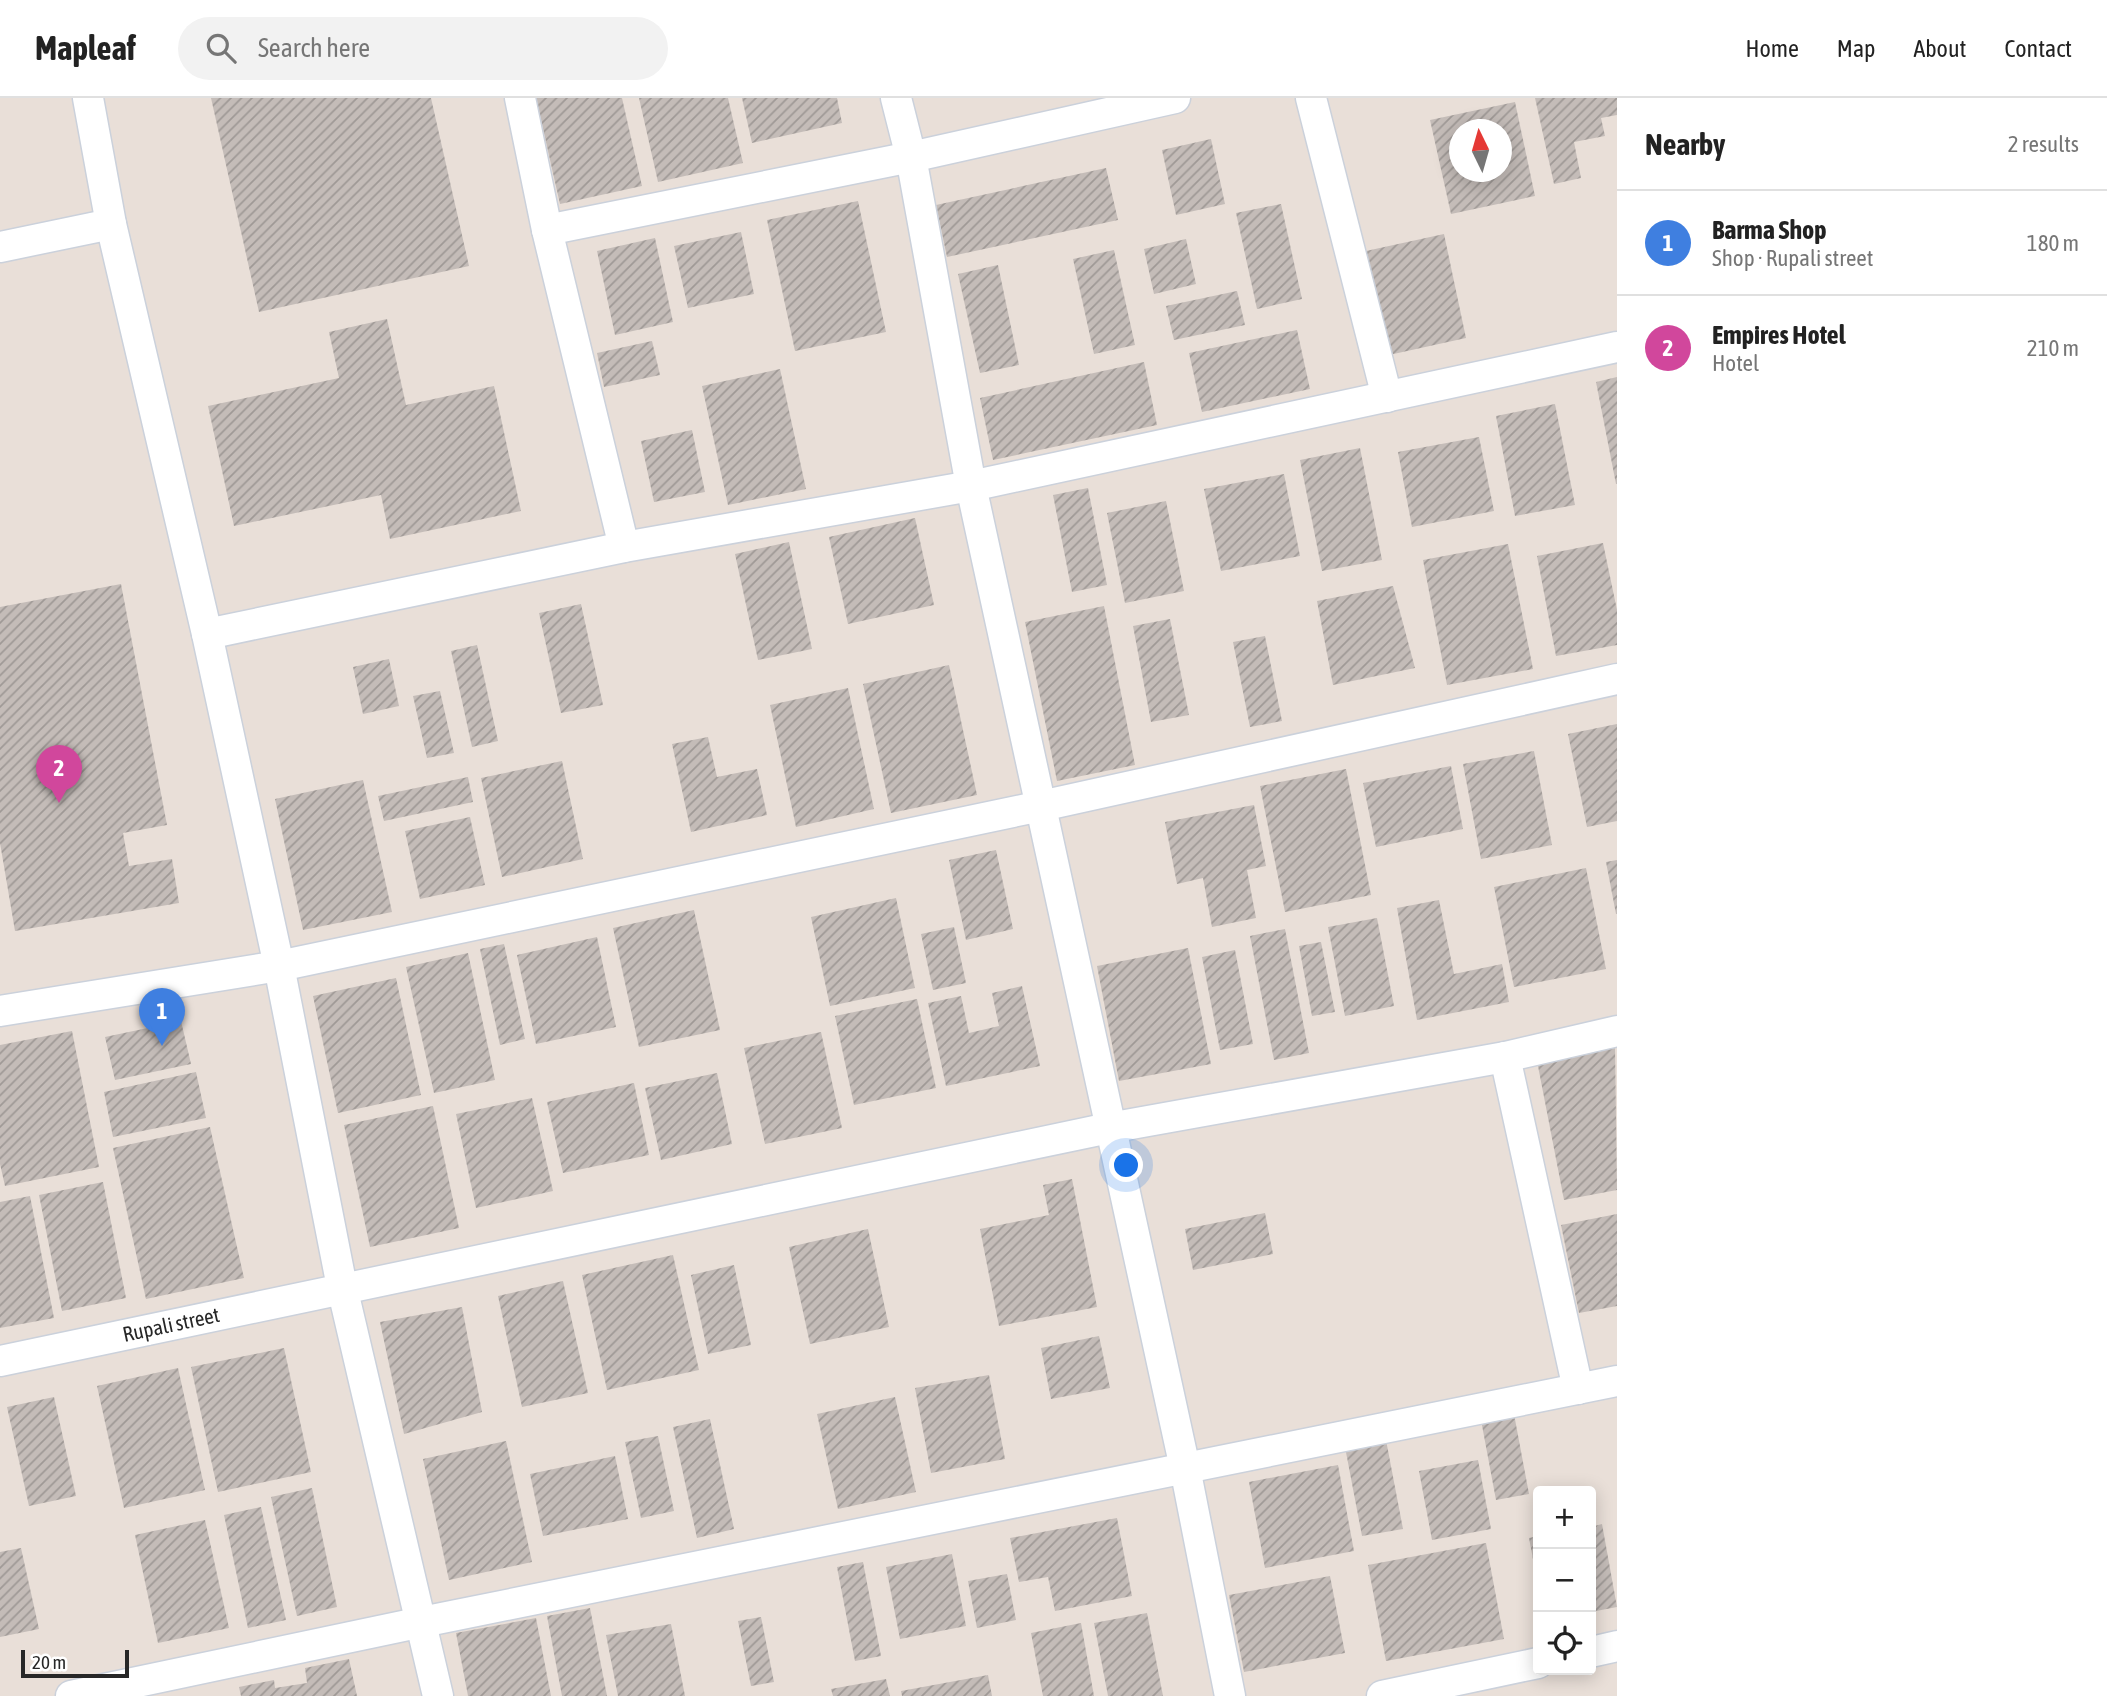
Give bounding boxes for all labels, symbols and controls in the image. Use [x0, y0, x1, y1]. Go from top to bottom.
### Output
search box [178, 17, 668, 80]
text: Mapleaf [35, 29, 136, 67]
icon: search [202, 29, 240, 67]
text: Search here [258, 33, 370, 63]
text: Home [1745, 35, 1799, 62]
text: Map [1837, 35, 1875, 62]
text: About [1913, 35, 1966, 62]
text: Contact [2004, 35, 2072, 62]
north arrow [1449, 119, 1512, 182]
text: Nearby [1645, 127, 1725, 161]
text: 2 results [2008, 131, 2079, 157]
text: Barma Shop [1712, 215, 1827, 245]
text: 1 [1663, 230, 1673, 256]
text: 180 m [2027, 230, 2079, 256]
text: Shop · Rupali street [1712, 245, 1873, 271]
text: Empires Hotel [1712, 320, 1846, 350]
text: 2 [1663, 335, 1673, 361]
text: 210 m [2027, 335, 2079, 361]
text: Hotel [1712, 350, 1759, 376]
pin: 2 [36, 745, 82, 803]
pin: 1 [139, 988, 185, 1046]
your location [1109, 1148, 1143, 1182]
street label: Rupali street [120, 1302, 222, 1346]
map controls [1533, 1486, 1596, 1675]
button: + [1533, 1486, 1596, 1549]
button: − [1533, 1549, 1596, 1612]
button: locate [1533, 1612, 1596, 1675]
scale bar [21, 1647, 130, 1679]
text: 20 m [32, 1651, 66, 1673]

